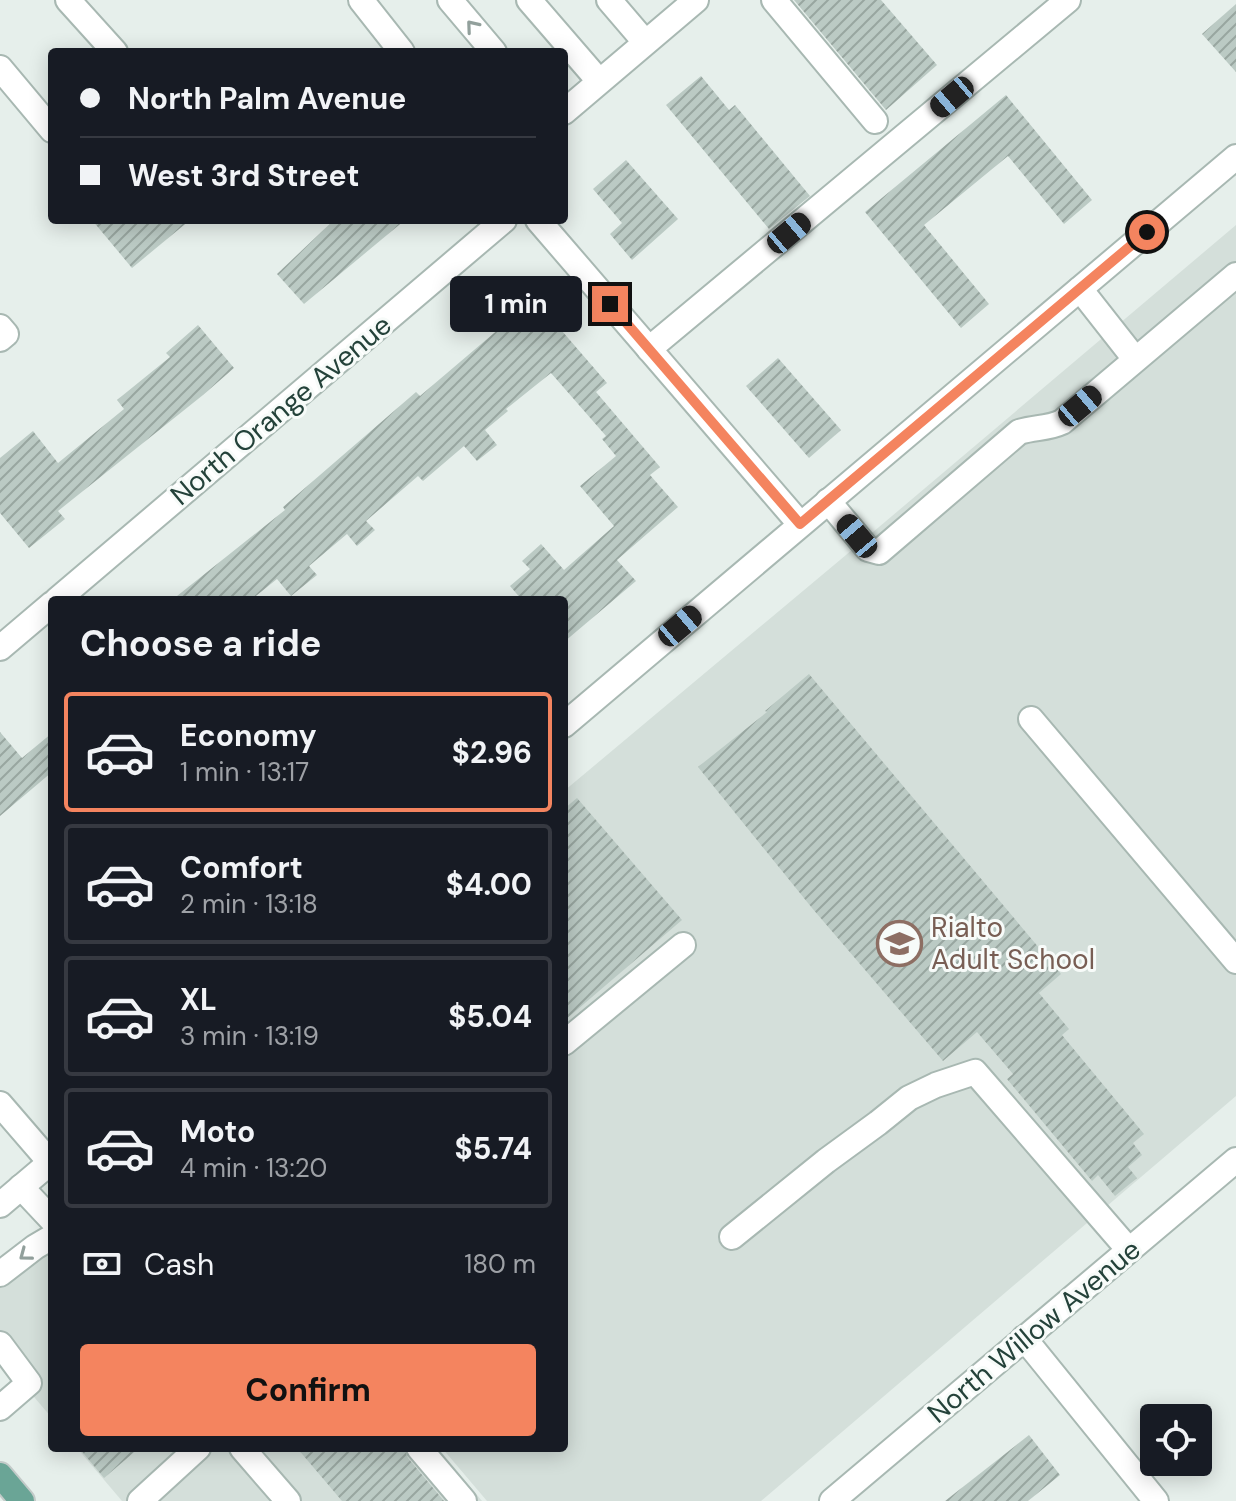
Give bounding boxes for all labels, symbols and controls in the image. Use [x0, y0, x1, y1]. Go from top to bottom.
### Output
one-way arrow [467, 21, 482, 35]
car [926, 72, 978, 122]
text: North Palm Avenue [128, 79, 406, 118]
text: West 3rd Street [128, 156, 359, 195]
car [763, 208, 815, 258]
route start [1129, 214, 1165, 250]
callout: 1 min [450, 276, 582, 332]
route end [592, 286, 628, 322]
text: 1 min [484, 287, 548, 321]
street label: North Orange Avenue [163, 307, 399, 513]
car [1054, 381, 1106, 431]
car [832, 510, 882, 562]
car [654, 601, 706, 651]
text: Choose a ride [80, 620, 321, 667]
icon: car [84, 716, 156, 788]
text: Economy [180, 716, 317, 755]
text: $2.96 [452, 733, 532, 772]
text: 1 min · 13:17 [180, 755, 309, 789]
icon: car [84, 848, 156, 920]
text: Comfort [180, 848, 303, 887]
text: $4.00 [446, 865, 532, 904]
text: 2 min · 13:18 [180, 887, 318, 921]
place label: Rialto Adult School [931, 909, 1095, 978]
school or university icon: Rialto Adult School [876, 919, 924, 967]
icon: car [84, 980, 156, 1052]
text: XL [180, 980, 217, 1019]
text: $5.04 [448, 997, 532, 1036]
text: 3 min · 13:19 [180, 1019, 319, 1053]
icon: car [84, 1112, 156, 1184]
text: Moto [180, 1112, 255, 1151]
text: $5.74 [455, 1129, 532, 1168]
text: 4 min · 13:20 [180, 1151, 327, 1185]
street label: North Willow Avenue [920, 1231, 1148, 1431]
icon: cash [80, 1242, 124, 1286]
one-way arrow [19, 1245, 34, 1259]
text: Cash [144, 1245, 214, 1284]
text: 180 m [464, 1247, 536, 1281]
button: Confirm [80, 1344, 536, 1436]
map controls [1140, 1404, 1212, 1476]
button: locate [1140, 1404, 1212, 1476]

